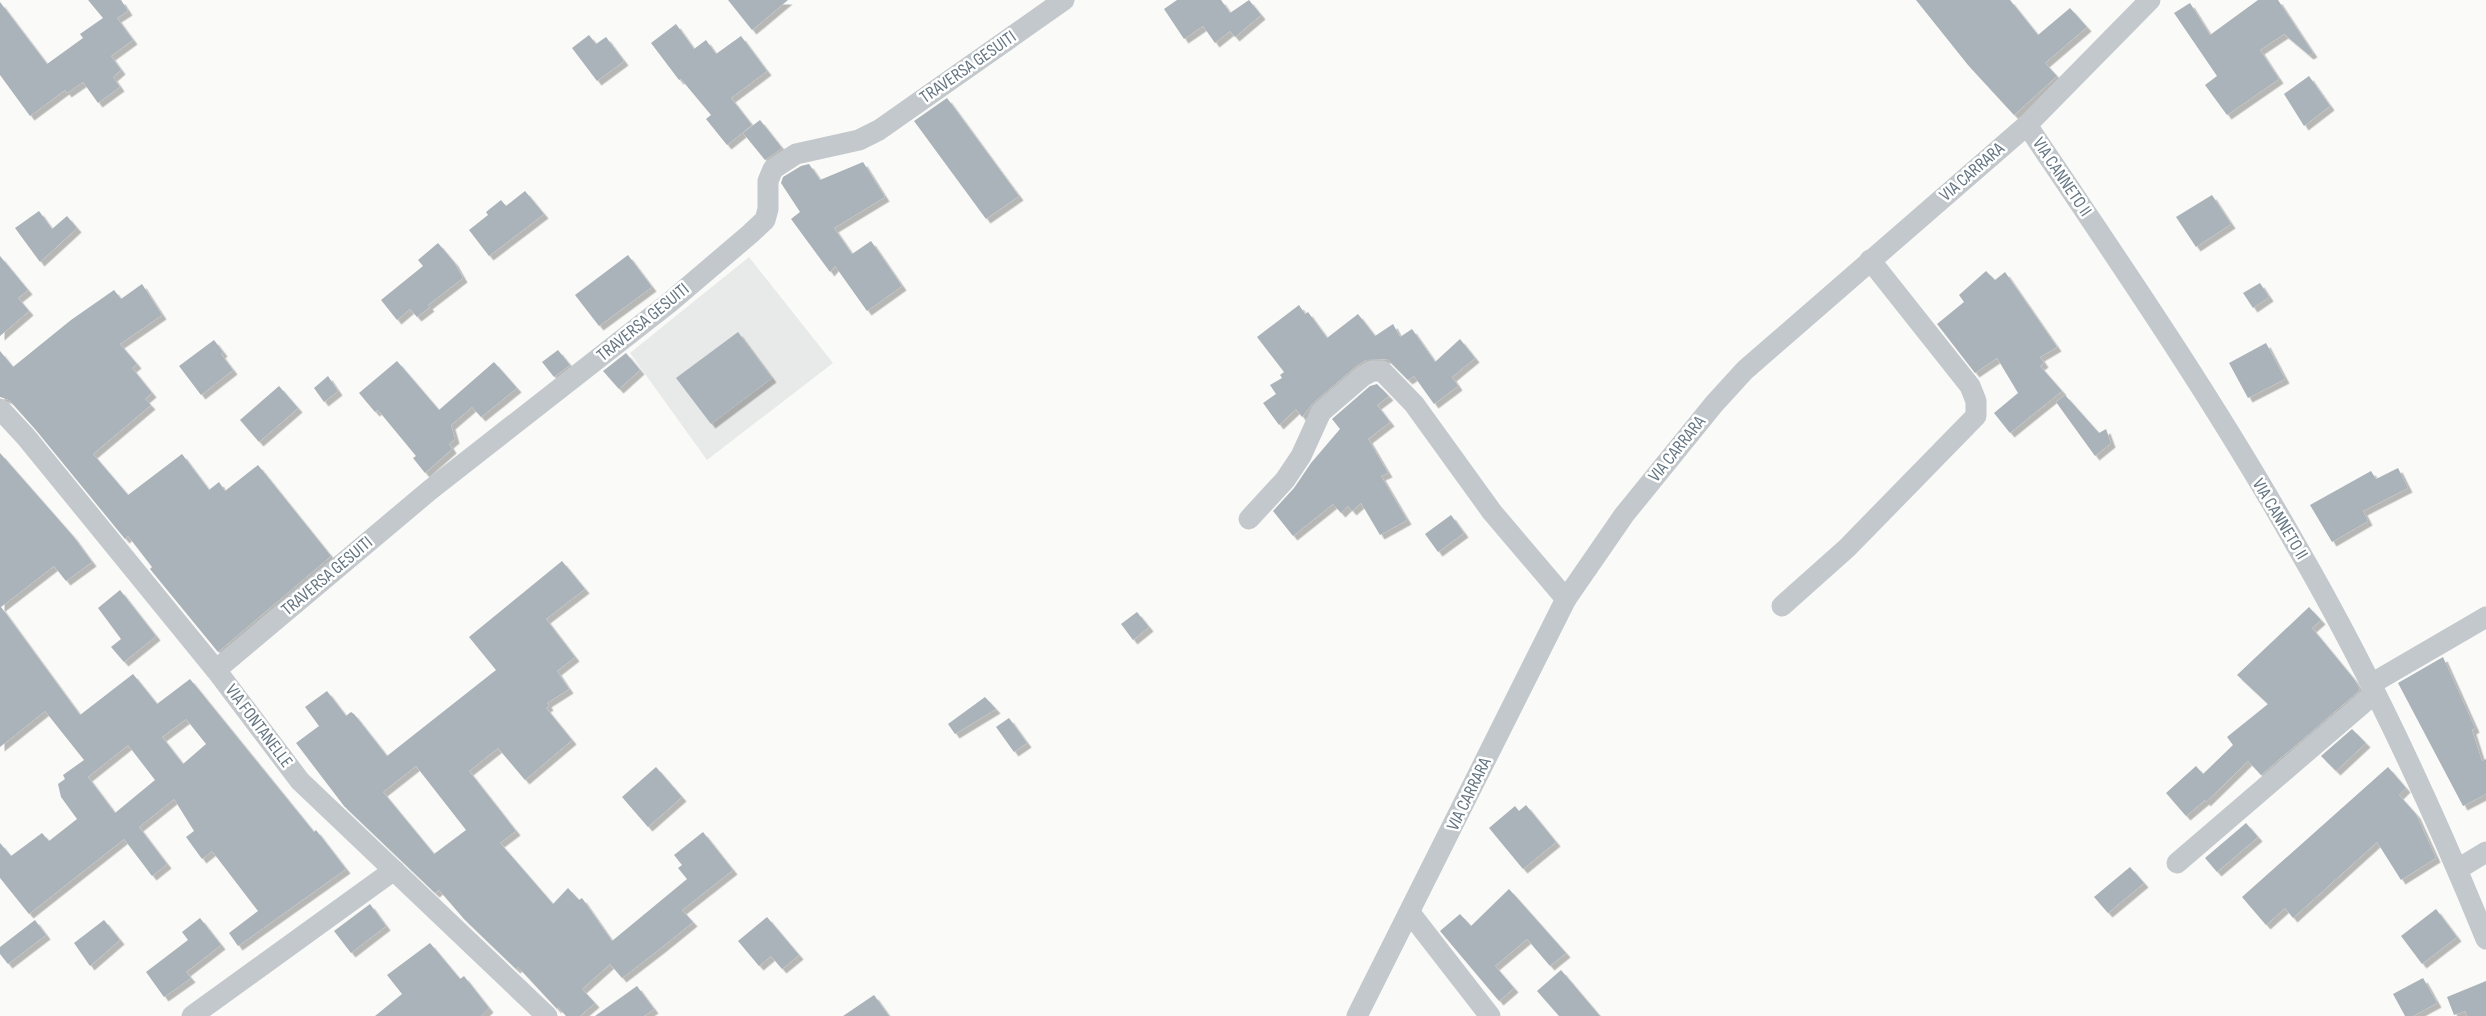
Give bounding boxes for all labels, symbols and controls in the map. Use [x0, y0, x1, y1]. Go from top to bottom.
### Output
street label: TRAVERSA GESUITI [916, 26, 1020, 108]
street label: VIA CANNETO II [2028, 134, 2096, 220]
street label: VIA CARRARA [1935, 138, 2009, 206]
street label: TRAVERSA GESUITI [593, 278, 693, 366]
street label: VIA CARRARA [1644, 412, 1710, 486]
street label: VIA CANNETO II [2248, 475, 2312, 563]
street label: TRAVERSA GESUITI [277, 532, 377, 620]
street label: VIA FONTANELLE [221, 680, 297, 772]
street label: VIA CARRARA [1442, 754, 1496, 834]

